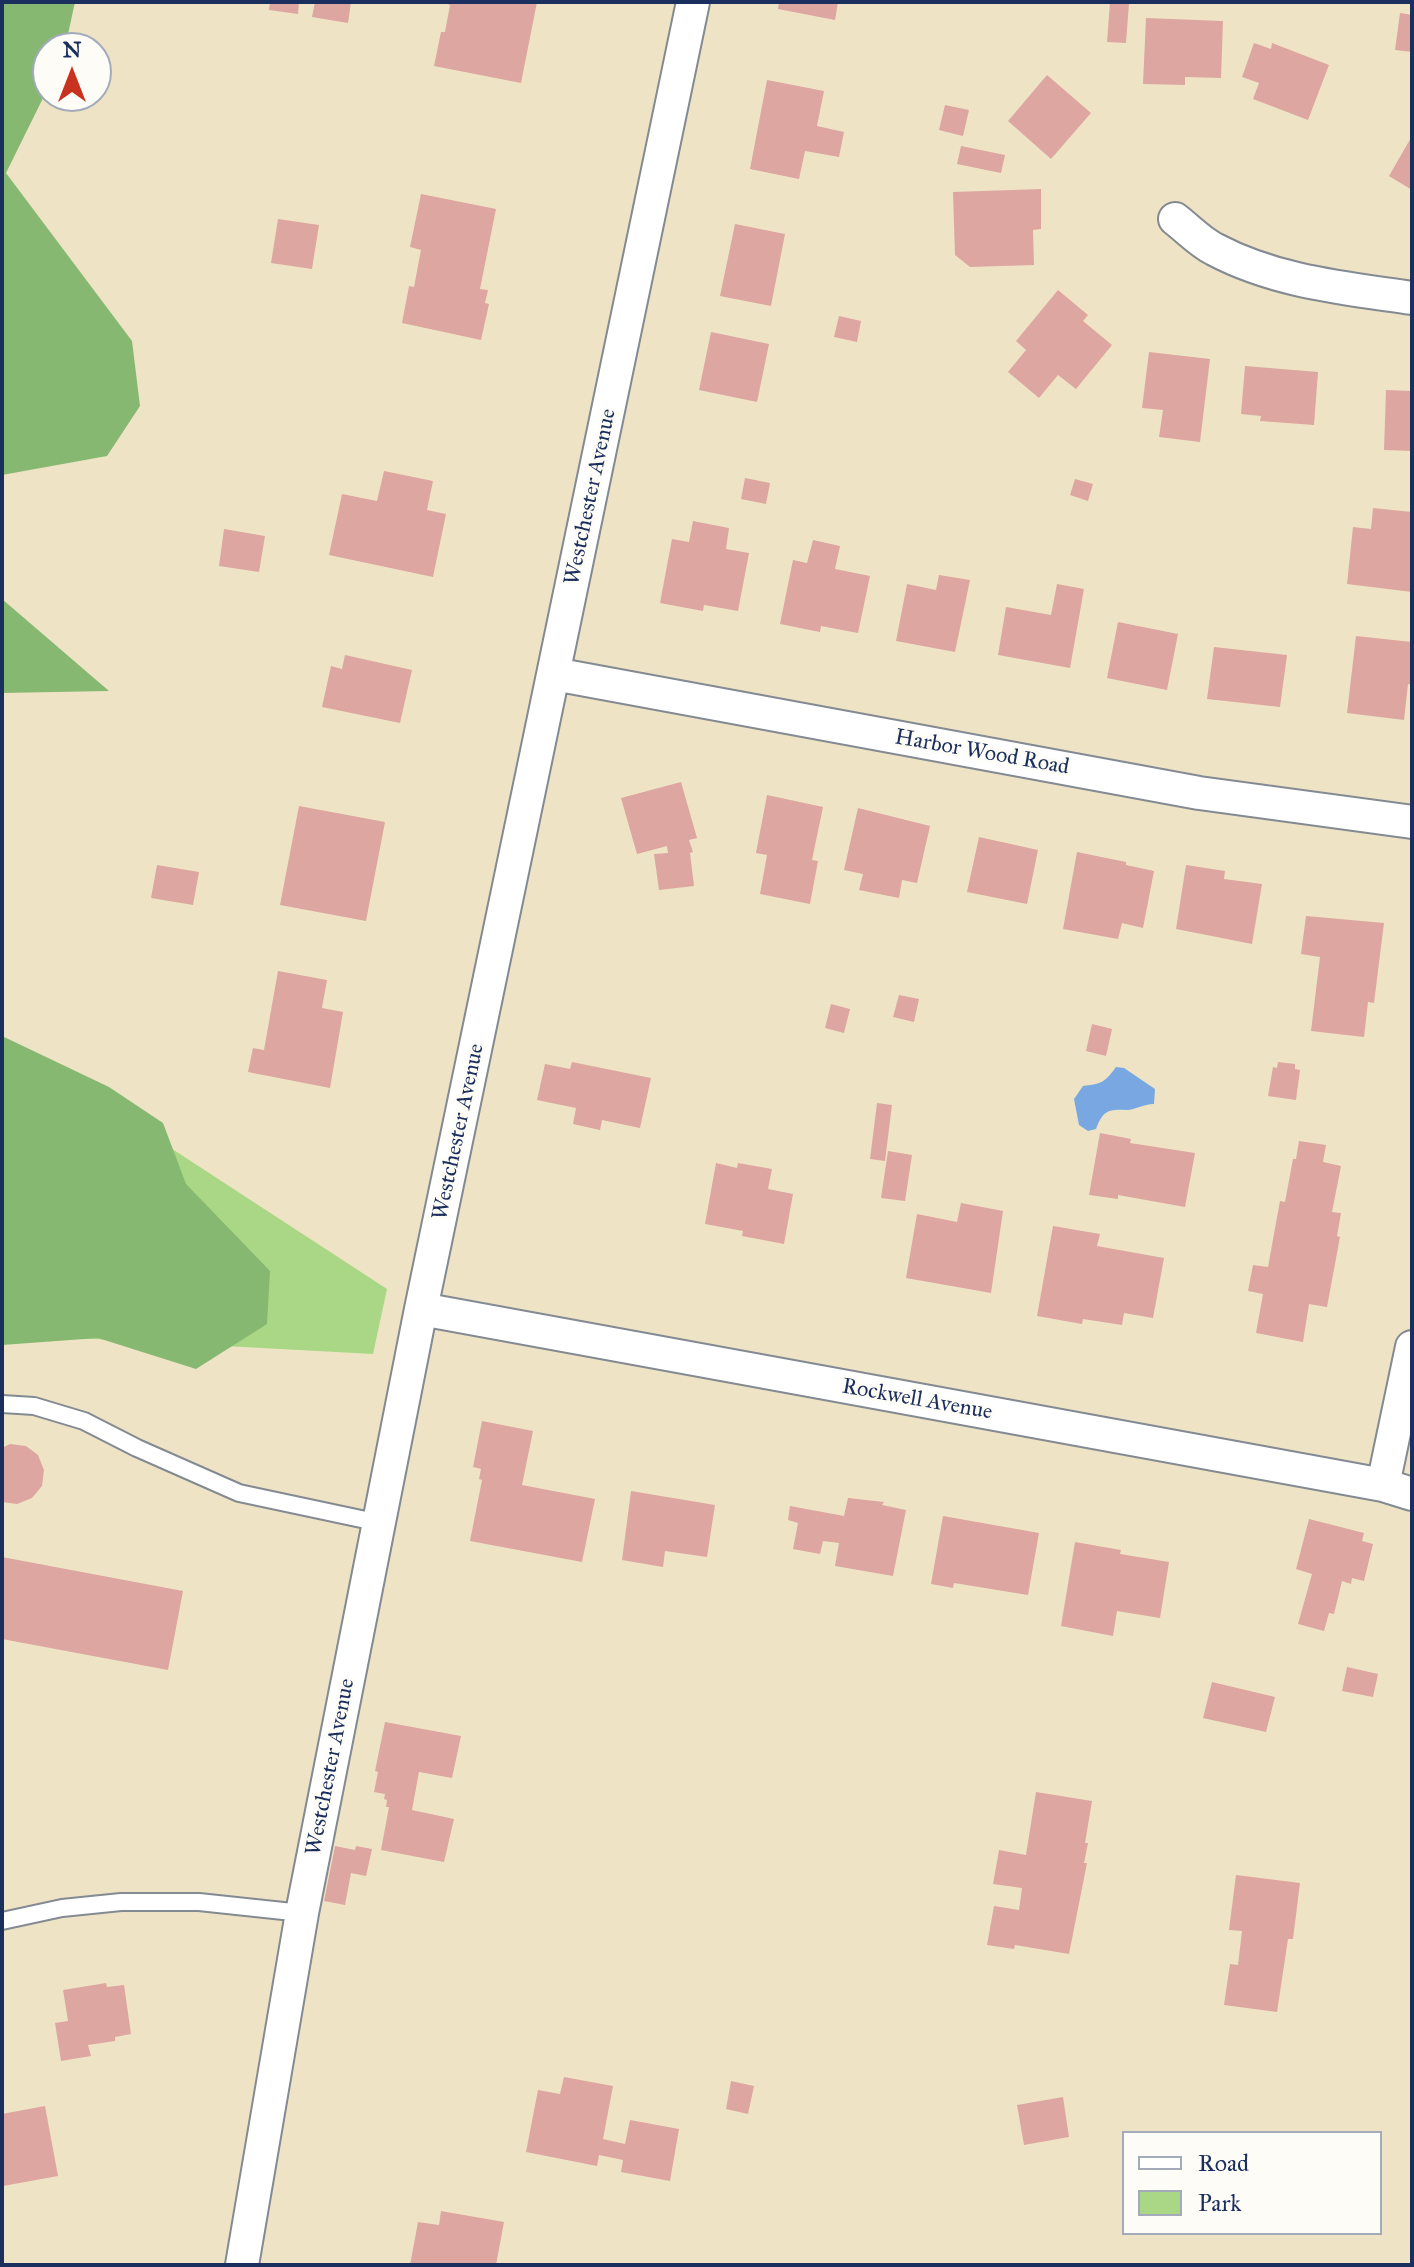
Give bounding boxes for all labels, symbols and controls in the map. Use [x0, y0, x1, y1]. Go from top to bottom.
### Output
north arrow [32, 32, 112, 112]
text: N [63, 36, 81, 63]
street label: Westchester Avenue [559, 406, 623, 588]
street label: Harbor Wood Road [893, 725, 1071, 781]
street label: Westchester Avenue [427, 1041, 491, 1223]
street label: Rockwell Avenue [840, 1374, 994, 1426]
street label: Westchester Avenue [301, 1676, 361, 1858]
legend [1122, 2131, 1382, 2235]
text: Road [1198, 2148, 1249, 2178]
text: Park [1198, 2188, 1241, 2218]

